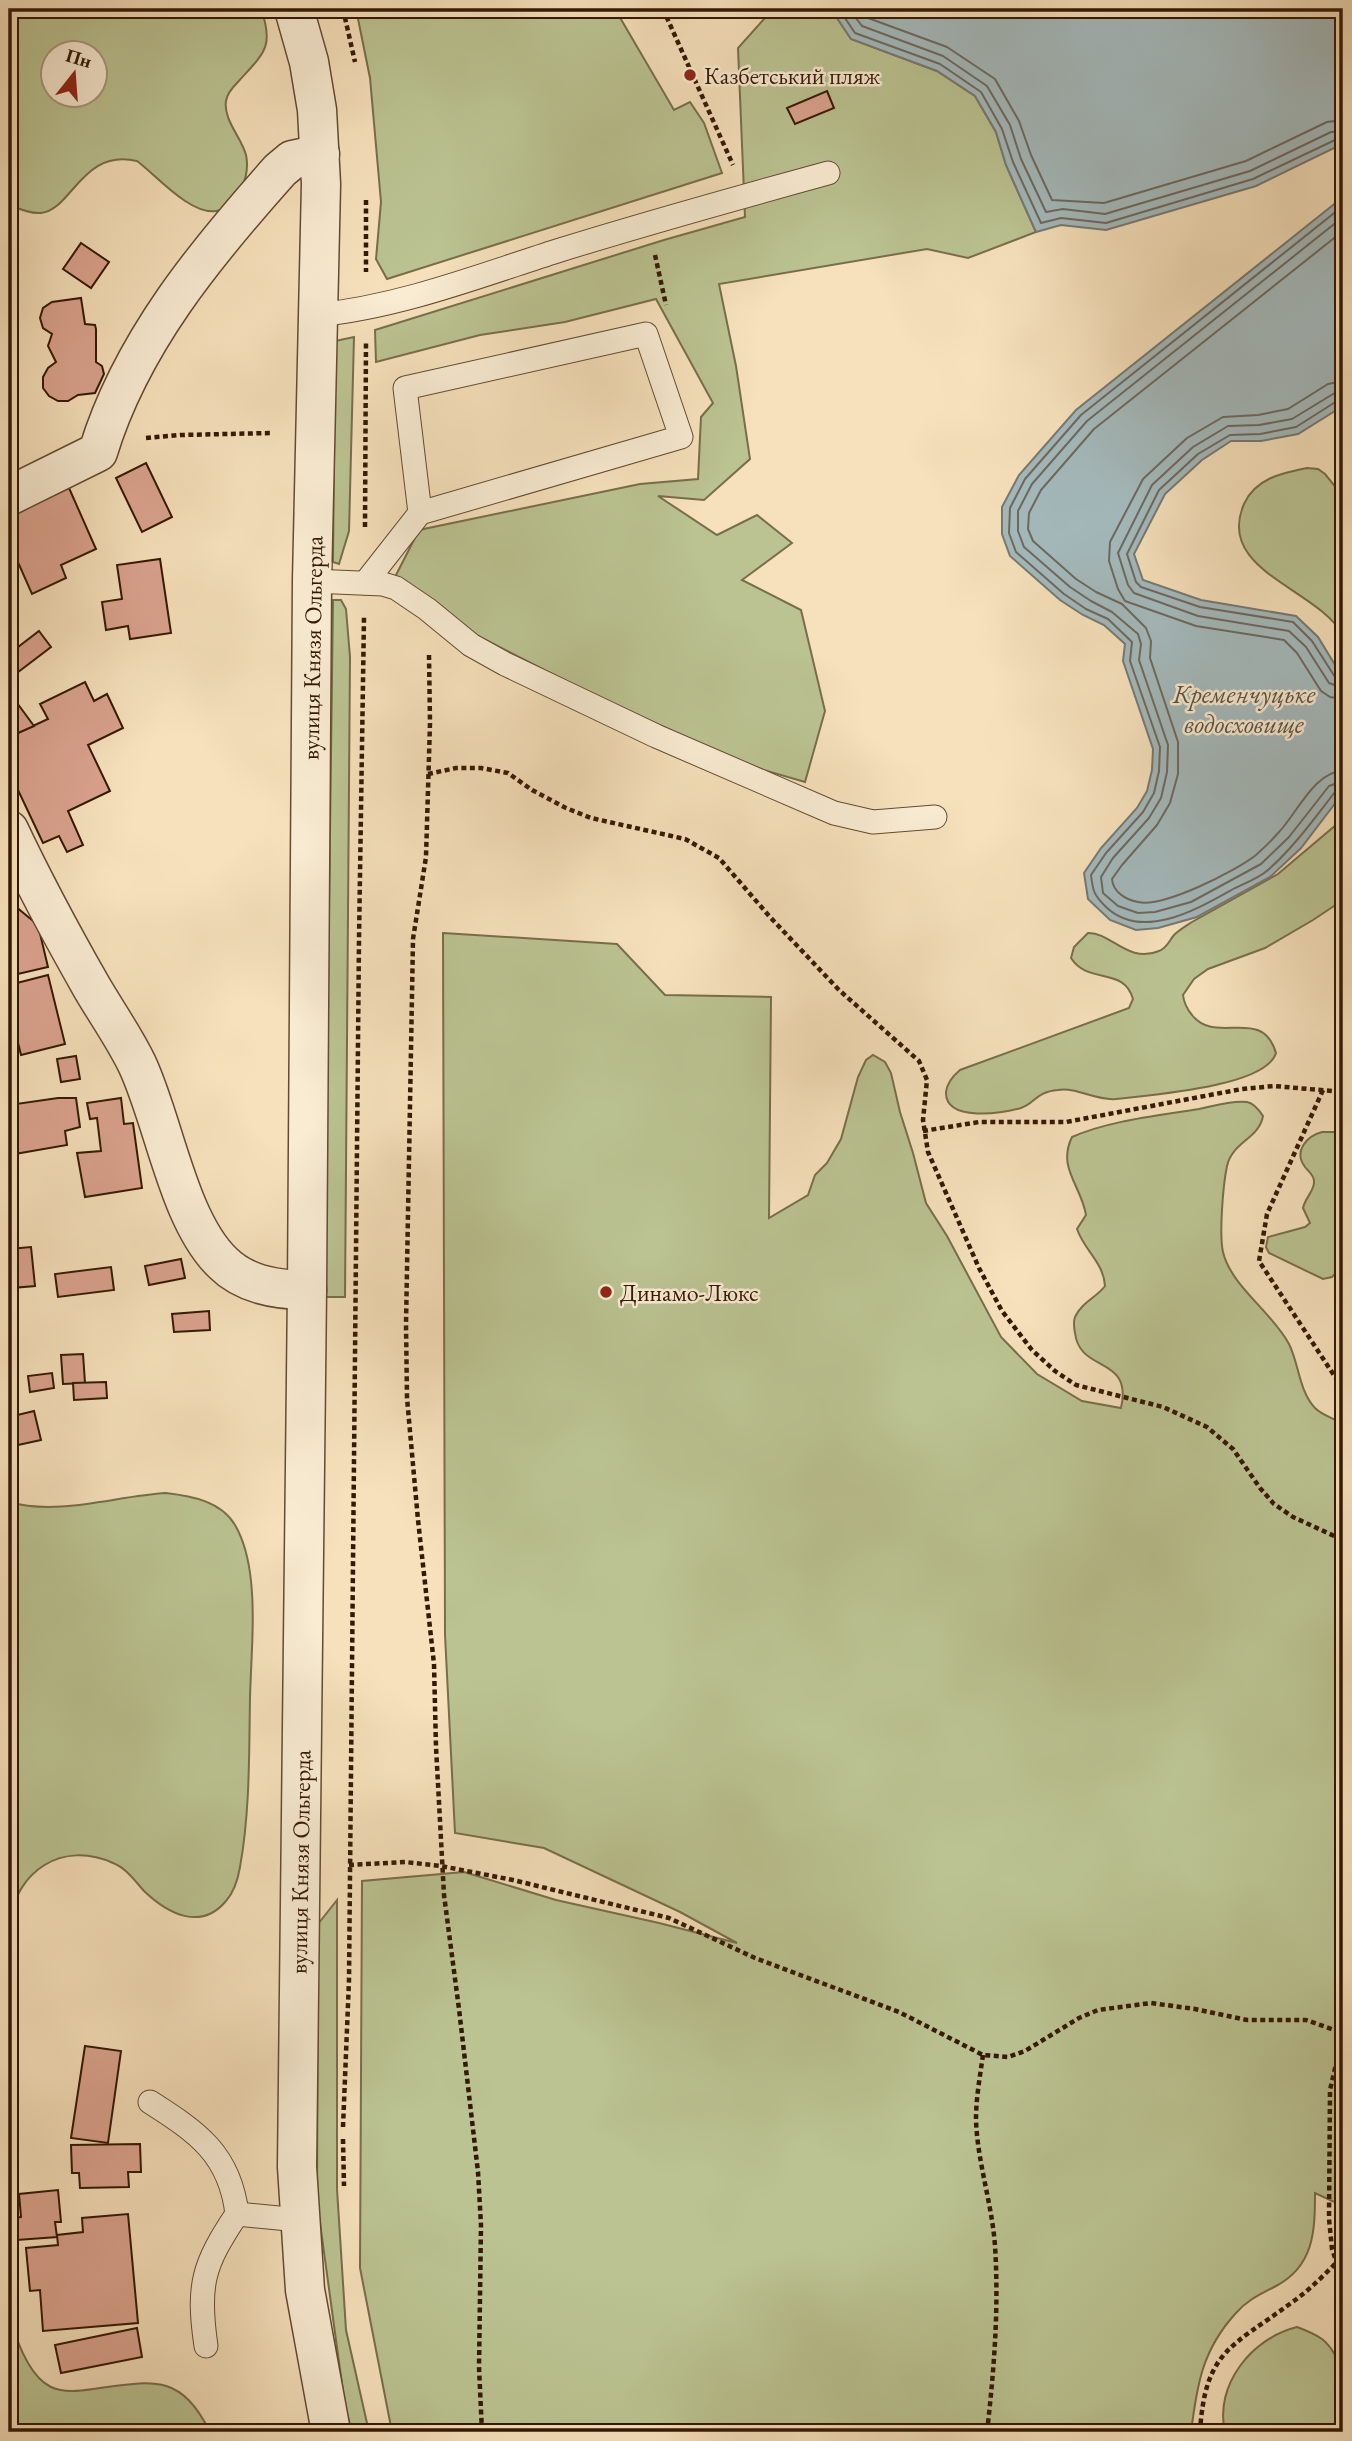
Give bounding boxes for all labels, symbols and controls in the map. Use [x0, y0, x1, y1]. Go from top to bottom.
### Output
north arrow [38, 38, 108, 108]
text: Пн [63, 42, 95, 74]
place label: Казбетський пляж [704, 60, 881, 91]
marker: Казбетський пляж [682, 67, 698, 83]
street label: вулиця Князя Ольгерда [295, 535, 329, 760]
water label: Кременчуцьке водосховище [1172, 677, 1316, 741]
place label: Динамо-Люкс [620, 1277, 759, 1308]
marker: Динамо-Люкс [598, 1284, 614, 1300]
street label: вулиця Князя Ольгерда [283, 1749, 317, 1974]

